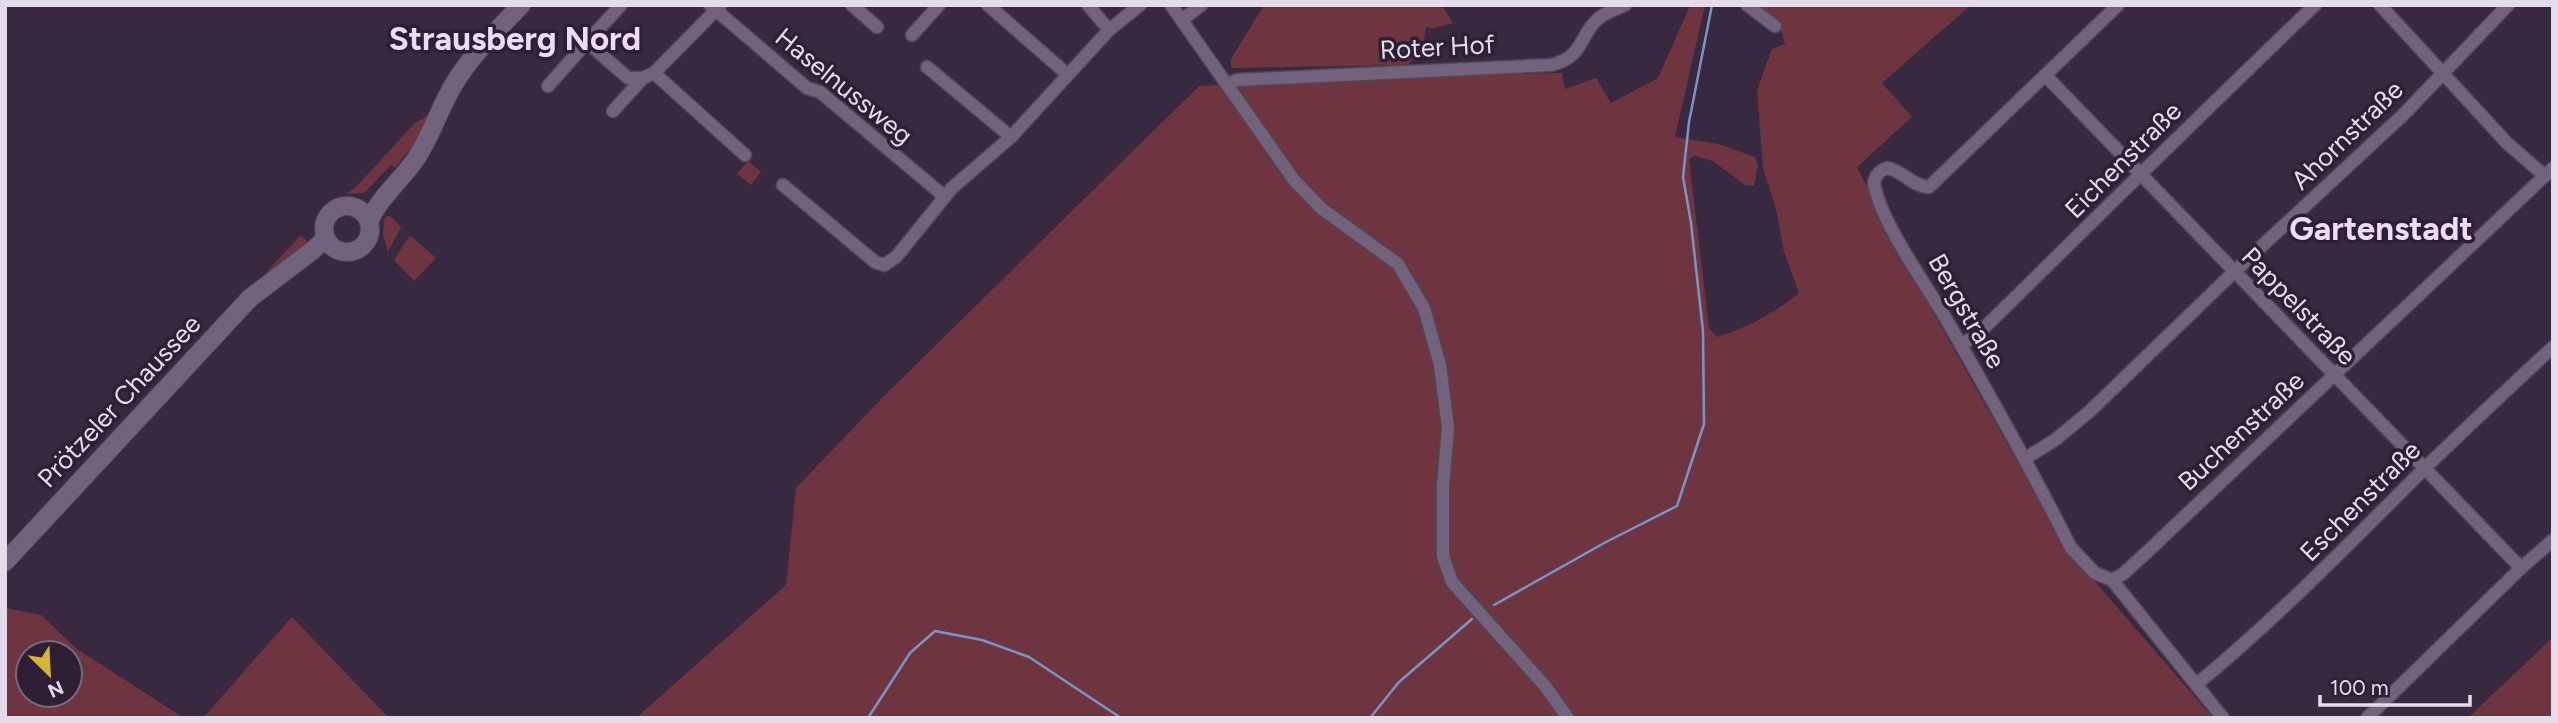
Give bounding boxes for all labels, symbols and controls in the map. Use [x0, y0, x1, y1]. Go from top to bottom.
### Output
district label: Strausberg Nord [389, 19, 641, 58]
street label: Haselnussweg [769, 21, 919, 151]
street label: Roter Hof [1379, 28, 1496, 66]
street label: Ahornstraße [2284, 74, 2410, 196]
street label: Eichenstraße [2058, 95, 2188, 225]
district label: Gartenstadt [2289, 209, 2473, 248]
street label: Pappelstraße [2235, 240, 2363, 372]
street label: Bergstraße [1921, 248, 2013, 374]
street label: Prötzeler Chaussee [31, 308, 207, 494]
street label: Buchenstraße [2171, 365, 2311, 497]
street label: Eschenstraße [2293, 434, 2427, 568]
north arrow [14, 639, 84, 709]
scale bar [2320, 664, 2470, 708]
text: 100 m [2330, 675, 2389, 700]
text: N [44, 676, 67, 703]

